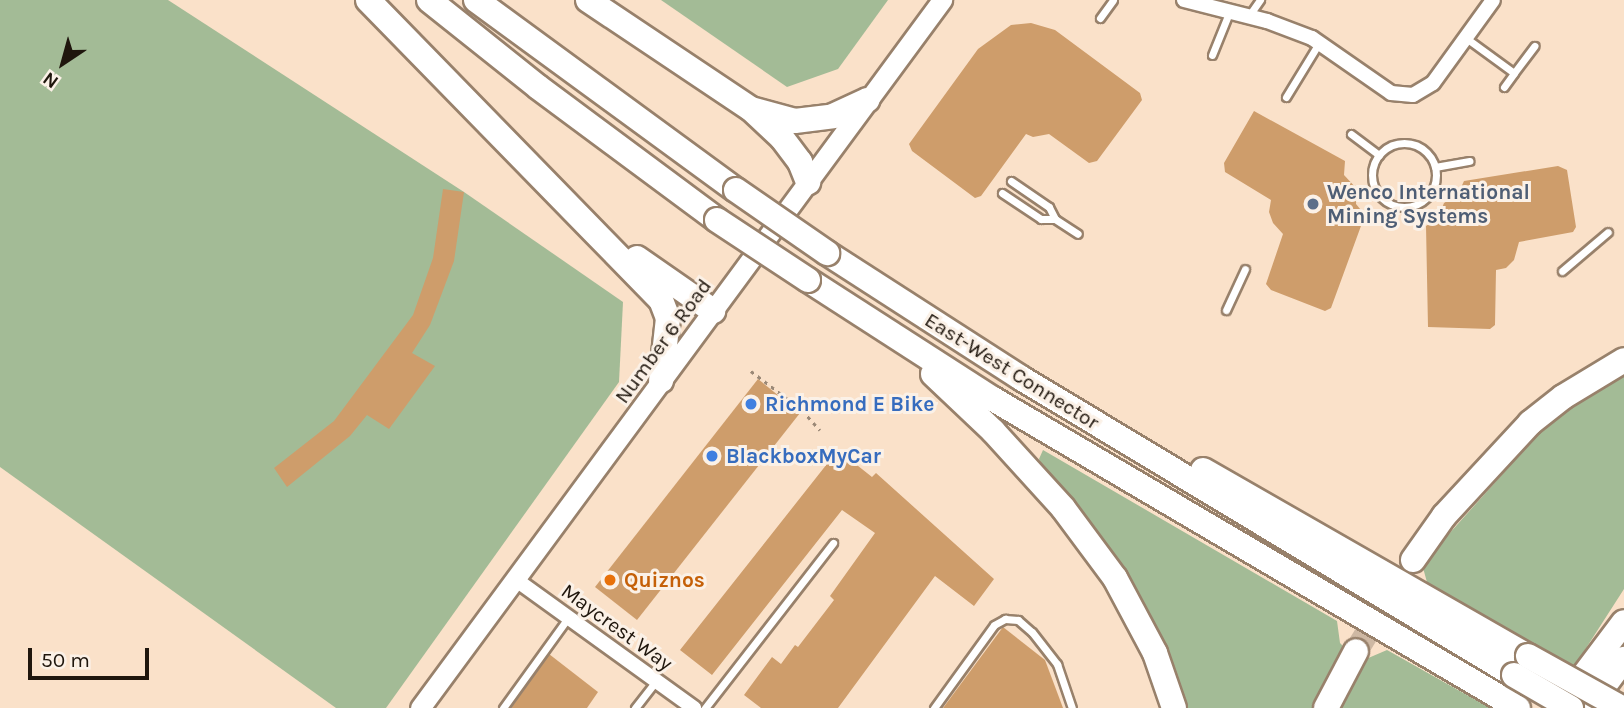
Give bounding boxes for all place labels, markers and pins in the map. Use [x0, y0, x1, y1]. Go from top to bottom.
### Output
place label: Wenco International Mining Systems [1327, 179, 1530, 229]
marker: Wenco International Mining Systems [1305, 196, 1321, 212]
place label: Richmond E Bike [765, 391, 934, 417]
marker: Richmond E Bike [743, 396, 759, 412]
place label: BlackboxMyCar [726, 443, 881, 469]
marker: BlackboxMyCar [704, 448, 720, 464]
place label: Quiznos [624, 567, 705, 593]
marker: Quiznos [602, 572, 618, 588]

